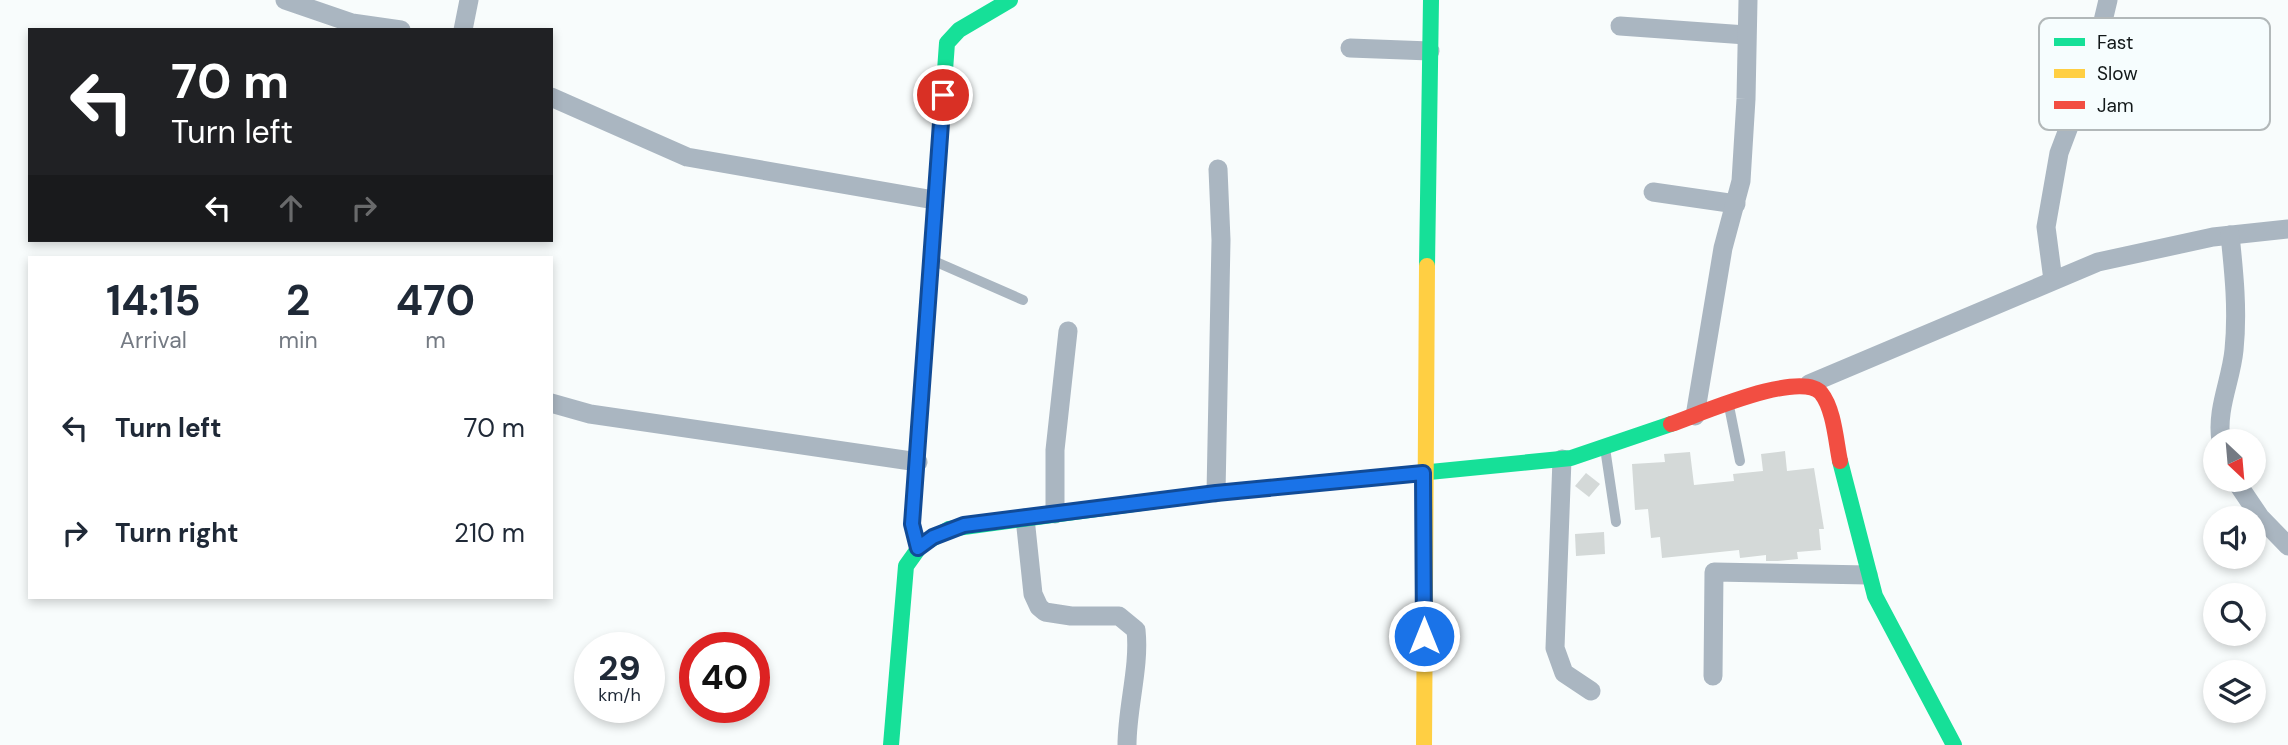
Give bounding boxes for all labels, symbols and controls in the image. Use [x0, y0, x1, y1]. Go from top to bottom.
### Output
legend [2039, 18, 2270, 130]
text: Fast [2097, 30, 2133, 55]
text: 70 m [171, 49, 289, 113]
icon: left [56, 56, 147, 147]
text: Slow [2097, 61, 2138, 86]
pin [913, 65, 973, 125]
icon: arrive [924, 76, 962, 114]
text: Jam [2097, 93, 2134, 118]
text: Turn left [171, 111, 293, 153]
icon: left [199, 189, 237, 227]
icon: ahead [272, 189, 310, 227]
icon: right [345, 189, 383, 227]
text: 14:15 [106, 273, 201, 328]
text: 2 [286, 273, 310, 328]
text: 470 [396, 273, 475, 328]
text: Arrival [120, 325, 187, 355]
text: min [279, 325, 318, 355]
text: m [425, 325, 446, 355]
icon: left [56, 409, 94, 447]
text: Turn left [115, 411, 222, 445]
text: 70 m [464, 411, 525, 445]
north arrow [2203, 429, 2266, 492]
map controls [2203, 429, 2266, 723]
button: sound [2203, 506, 2266, 569]
icon: right [56, 514, 94, 552]
text: Turn right [115, 516, 239, 550]
text: 210 m [454, 516, 525, 550]
button: search [2203, 583, 2266, 646]
position arrow [1387, 599, 1461, 673]
speed limit sign: 40 [679, 632, 770, 723]
text: 29 [598, 645, 641, 691]
button: layers [2203, 660, 2266, 723]
text: km/h [598, 683, 641, 707]

